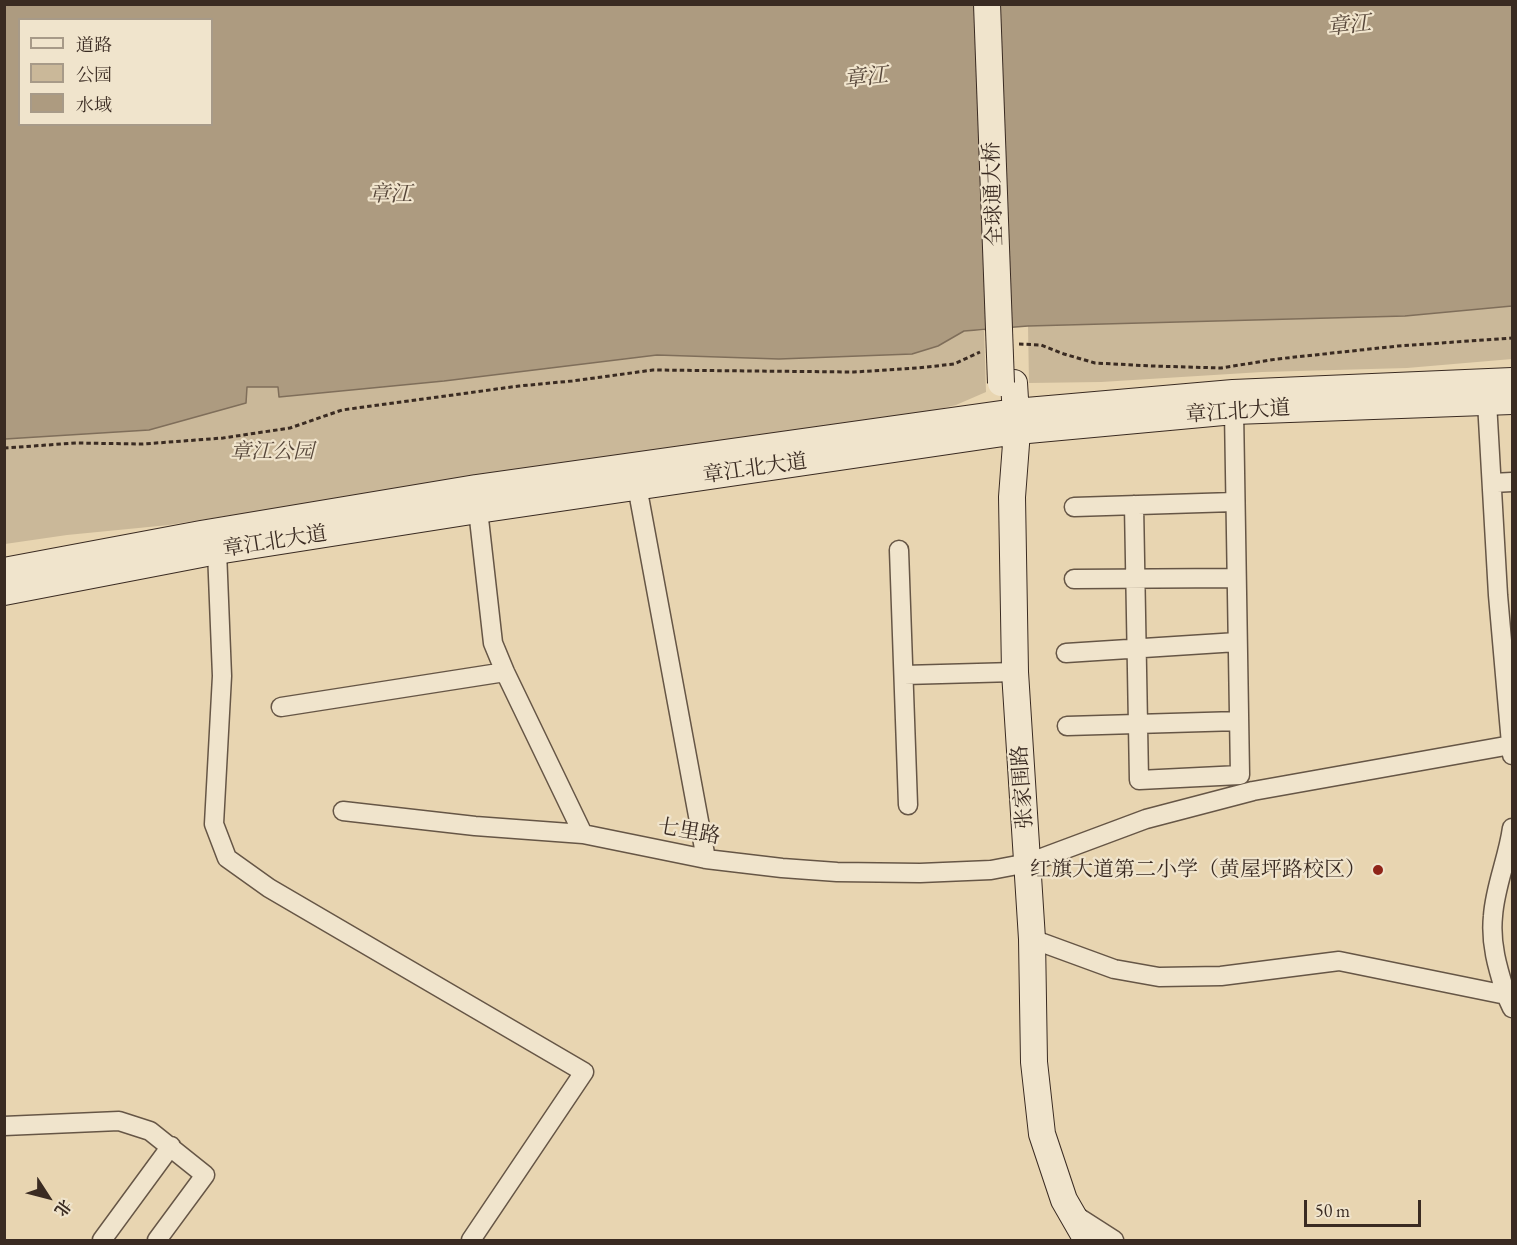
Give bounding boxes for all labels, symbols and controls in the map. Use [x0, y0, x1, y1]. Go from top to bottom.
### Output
water label: 章江 [1326, 11, 1372, 41]
legend [18, 18, 213, 126]
text: 道路 [76, 33, 112, 56]
text: 公园 [76, 63, 112, 86]
water label: 章江 [843, 63, 889, 93]
text: 水域 [76, 93, 112, 116]
street label: 全球通大桥 [980, 141, 1008, 247]
water label: 章江 [368, 182, 412, 208]
street label: 章江北大道 [1185, 396, 1291, 428]
park label: 章江公园 [230, 439, 314, 465]
street label: 章江北大道 [701, 449, 809, 489]
street label: 章江北大道 [221, 521, 329, 563]
street label: 张家围路 [1008, 744, 1038, 830]
street label: 七里路 [656, 814, 722, 850]
place label: 红旗大道第二小学（黄屋坪路校区） [1030, 857, 1366, 883]
marker: 红旗大道第二小学（黄屋坪路校区） [1371, 863, 1385, 877]
north arrow [18, 1167, 78, 1227]
scale bar [1307, 1188, 1424, 1226]
text: 北 [50, 1195, 76, 1221]
text: 50 m [1315, 1199, 1350, 1222]

